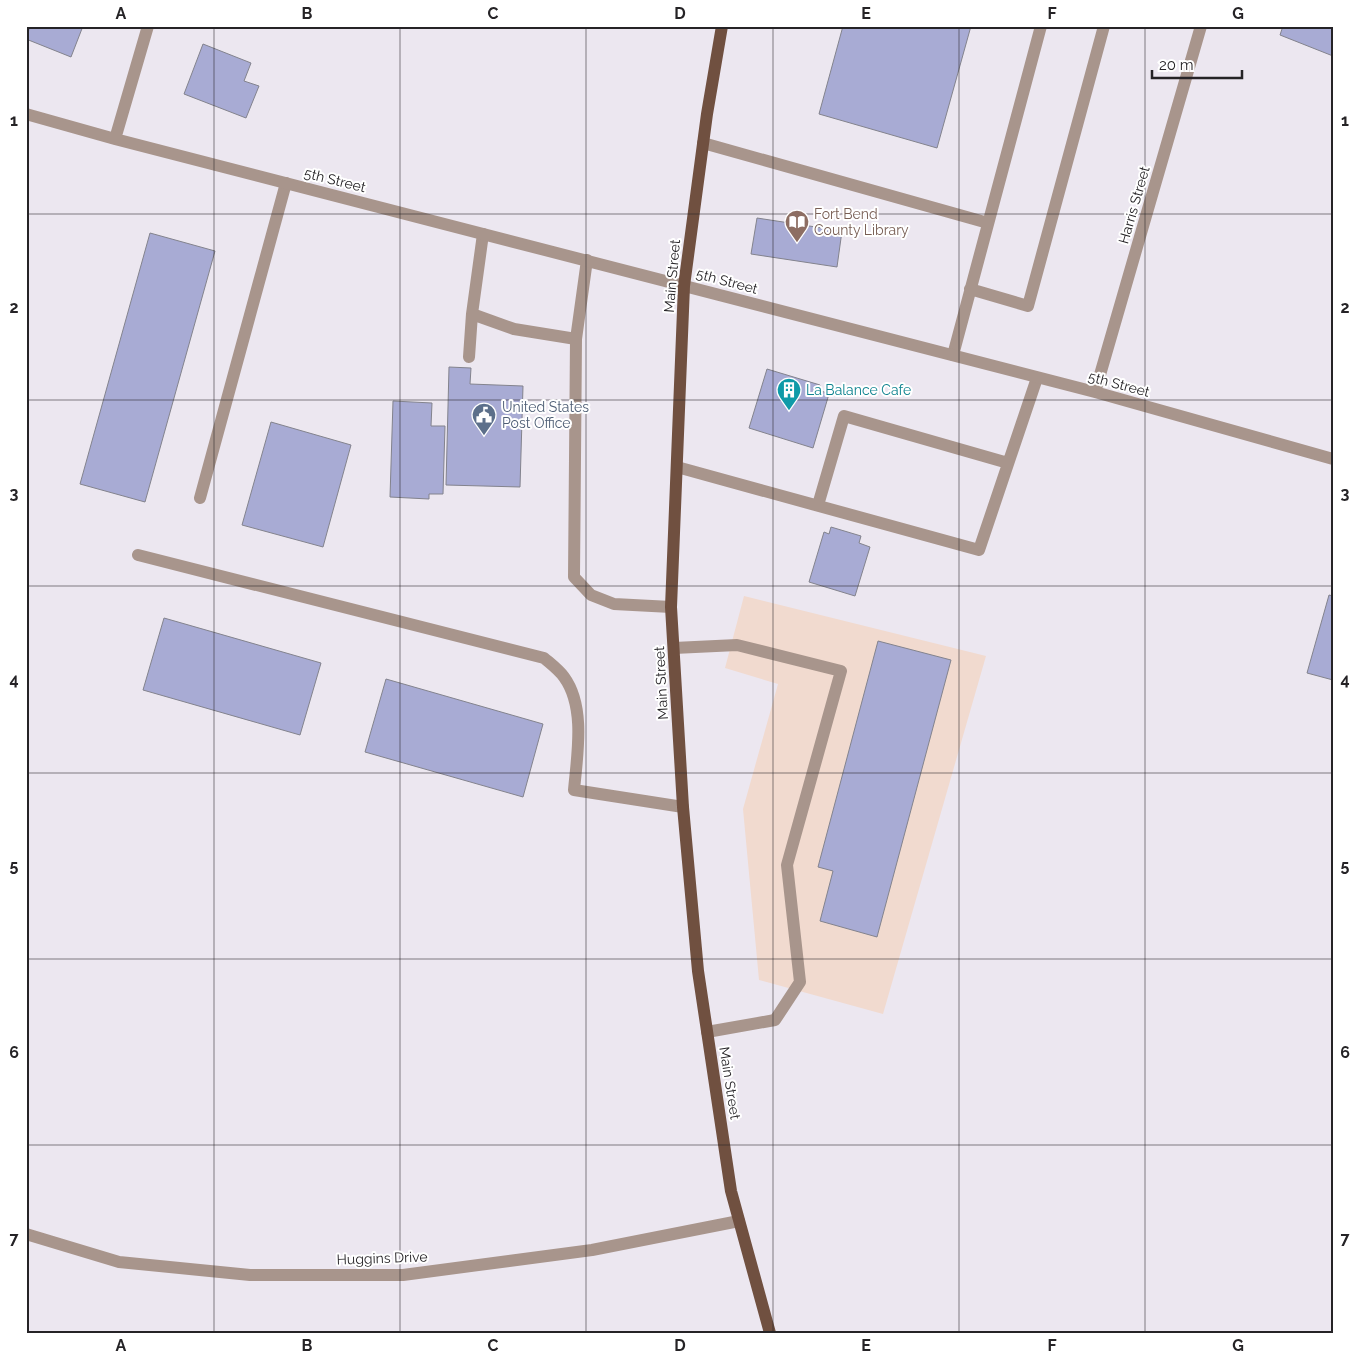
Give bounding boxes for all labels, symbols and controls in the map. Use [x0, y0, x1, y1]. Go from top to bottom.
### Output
text: A [116, 4, 127, 23]
text: B [302, 4, 313, 23]
text: C [488, 4, 499, 23]
text: D [674, 4, 686, 23]
text: E [861, 4, 871, 23]
text: F [1047, 4, 1057, 23]
text: G [1232, 4, 1244, 23]
scale bar [1152, 48, 1242, 80]
text: 20 m [1159, 56, 1194, 74]
text: 1 [10, 111, 18, 130]
text: 1 [1341, 111, 1349, 130]
street label: Harris Street [1115, 164, 1153, 246]
street label: 5th Street [303, 165, 368, 195]
place label: Fort Bend County Library [814, 206, 909, 238]
library icon: Fort Bend County Library [784, 209, 810, 243]
street label: Main Street [661, 238, 683, 313]
street label: 5th Street [695, 265, 760, 297]
text: 2 [9, 298, 19, 317]
text: 2 [1340, 298, 1350, 317]
street label: 5th Street [1087, 368, 1152, 400]
building icon: La Balance Cafe [776, 377, 802, 411]
place label: La Balance Cafe [806, 382, 911, 398]
place label: United States Post Office [502, 399, 589, 431]
public building icon: United States Post Office [471, 402, 497, 436]
text: 3 [10, 484, 19, 503]
text: 3 [1341, 484, 1350, 503]
street label: Main Street [651, 646, 671, 720]
text: 4 [9, 670, 19, 689]
text: 4 [1340, 670, 1350, 689]
text: 5 [10, 856, 19, 875]
text: 5 [1341, 856, 1350, 875]
text: 6 [9, 1043, 19, 1062]
text: 6 [1340, 1043, 1350, 1062]
street label: Main Street [716, 1045, 744, 1121]
text: 7 [10, 1229, 19, 1248]
text: 7 [1341, 1229, 1350, 1248]
street label: Huggins Drive [336, 1248, 428, 1268]
text: A [116, 1336, 127, 1355]
text: B [302, 1336, 313, 1355]
text: C [488, 1336, 499, 1355]
text: D [674, 1336, 686, 1355]
text: E [861, 1336, 871, 1355]
text: F [1047, 1336, 1057, 1355]
text: G [1232, 1336, 1244, 1355]

